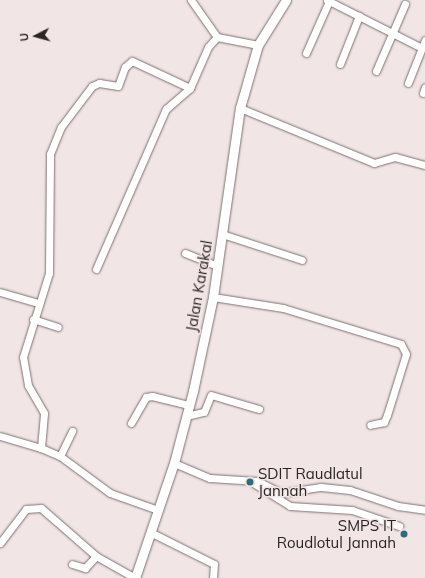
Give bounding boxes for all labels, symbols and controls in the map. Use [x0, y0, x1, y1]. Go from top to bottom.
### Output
north arrow [16, 16, 56, 56]
text: U [17, 32, 31, 42]
street label: Jalan Karakal [182, 239, 216, 333]
place label: SDIT Raudlatul Jannah [258, 464, 362, 499]
marker: SDIT Raudlatul Jannah [245, 477, 255, 487]
place label: SMPS IT Roudlotul Jannah [277, 516, 396, 551]
marker: SMPS IT Roudlotul Jannah [399, 529, 409, 539]

